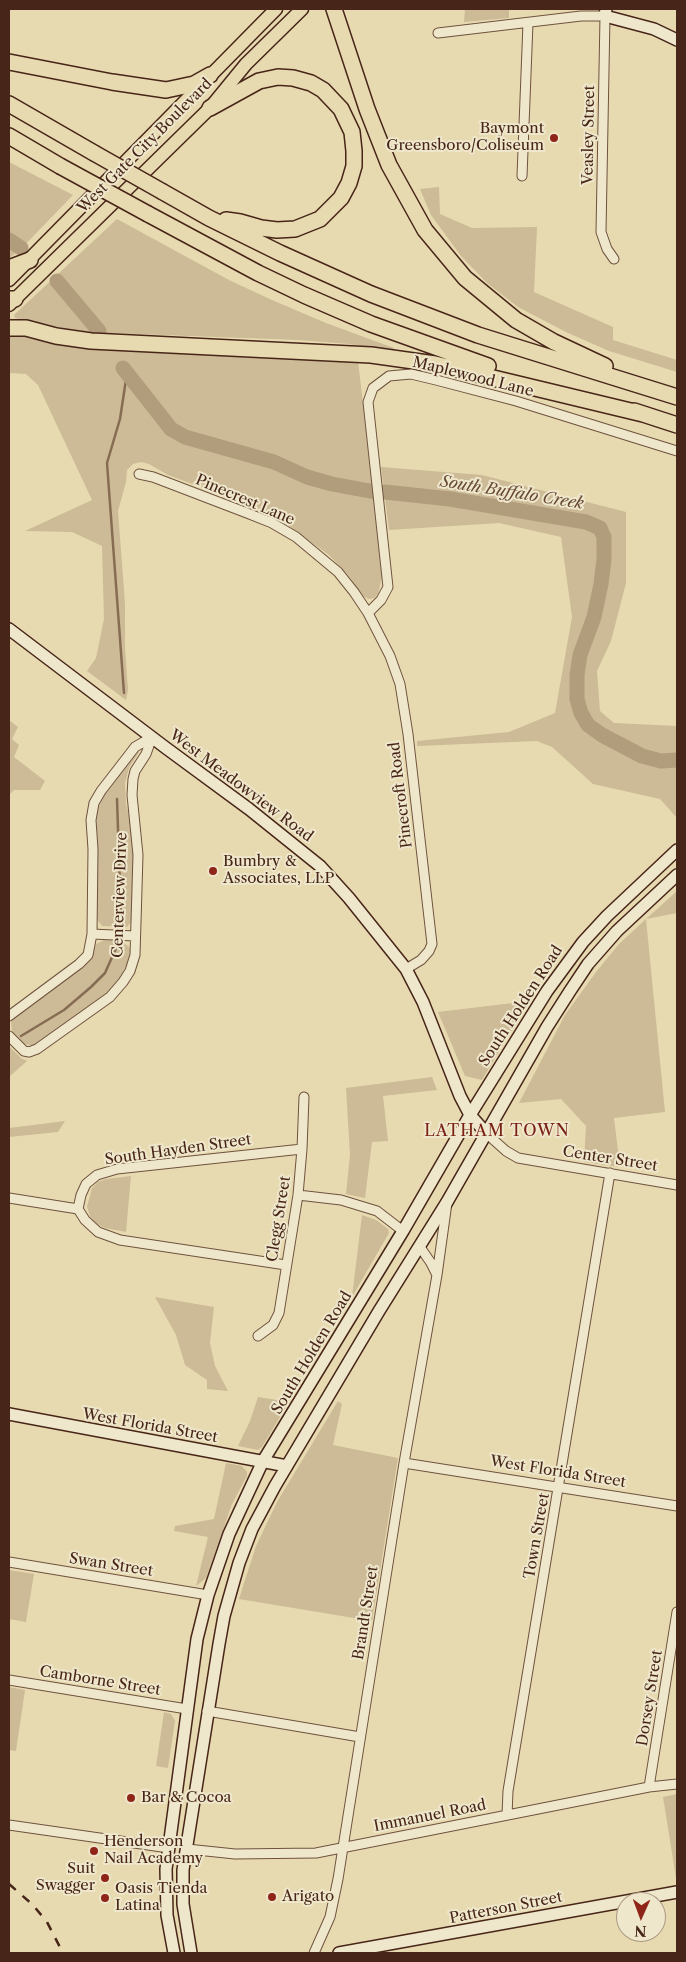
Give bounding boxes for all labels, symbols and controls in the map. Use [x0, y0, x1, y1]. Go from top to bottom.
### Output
street label: West Gate City Boulevard [74, 75, 216, 217]
street label: Veasley Street [579, 85, 599, 185]
place label: Baymont Greensboro/Coliseum [386, 120, 544, 155]
marker: Baymont Greensboro/Coliseum [548, 132, 560, 144]
street label: Maplewood Lane [411, 353, 535, 401]
street label: Pinecrest Lane [193, 471, 297, 529]
water label: South Buffalo Creek [439, 472, 585, 514]
street label: West Meadowview Road [166, 726, 316, 846]
street label: Pinecroft Road [386, 741, 416, 849]
street label: Centerview Drive [109, 832, 131, 958]
place label: Bumbry & Associates, LLP [223, 853, 334, 888]
marker: Bumbry & Associates, LLP [207, 865, 219, 877]
street label: South Holden Road [475, 942, 567, 1070]
district label: LATHAM TOWN [423, 1121, 571, 1141]
street label: South Hayden Street [104, 1131, 252, 1169]
street label: Center Street [561, 1143, 659, 1175]
street label: Clegg Street [263, 1175, 295, 1263]
street label: South Holden Road [268, 1288, 356, 1418]
street label: West Florida Street [81, 1405, 219, 1447]
street label: West Florida Street [489, 1452, 627, 1492]
street label: Town Street [521, 1492, 553, 1580]
street label: Swan Street [68, 1549, 154, 1581]
street label: Brandt Street [350, 1565, 382, 1661]
street label: Dorsey Street [634, 1649, 666, 1747]
street label: Camborne Street [38, 1663, 162, 1699]
place label: Bar & Cocoa [141, 1789, 232, 1807]
marker: Bar & Cocoa [125, 1792, 137, 1804]
street label: Immanuel Road [372, 1796, 488, 1836]
place label: Henderson Nail Academy [104, 1833, 203, 1868]
marker: Henderson Nail Academy [88, 1845, 100, 1857]
place label: Suit Swagger [36, 1860, 95, 1895]
marker: Suit Swagger [99, 1872, 111, 1884]
place label: Oasis Tienda Latina [115, 1880, 207, 1915]
place label: Arigato [282, 1888, 334, 1906]
street label: Patterson Street [448, 1888, 564, 1928]
marker: Arigato [266, 1891, 278, 1903]
marker: Oasis Tienda Latina [99, 1892, 111, 1904]
north arrow [616, 1892, 666, 1942]
text: N [634, 1922, 647, 1940]

